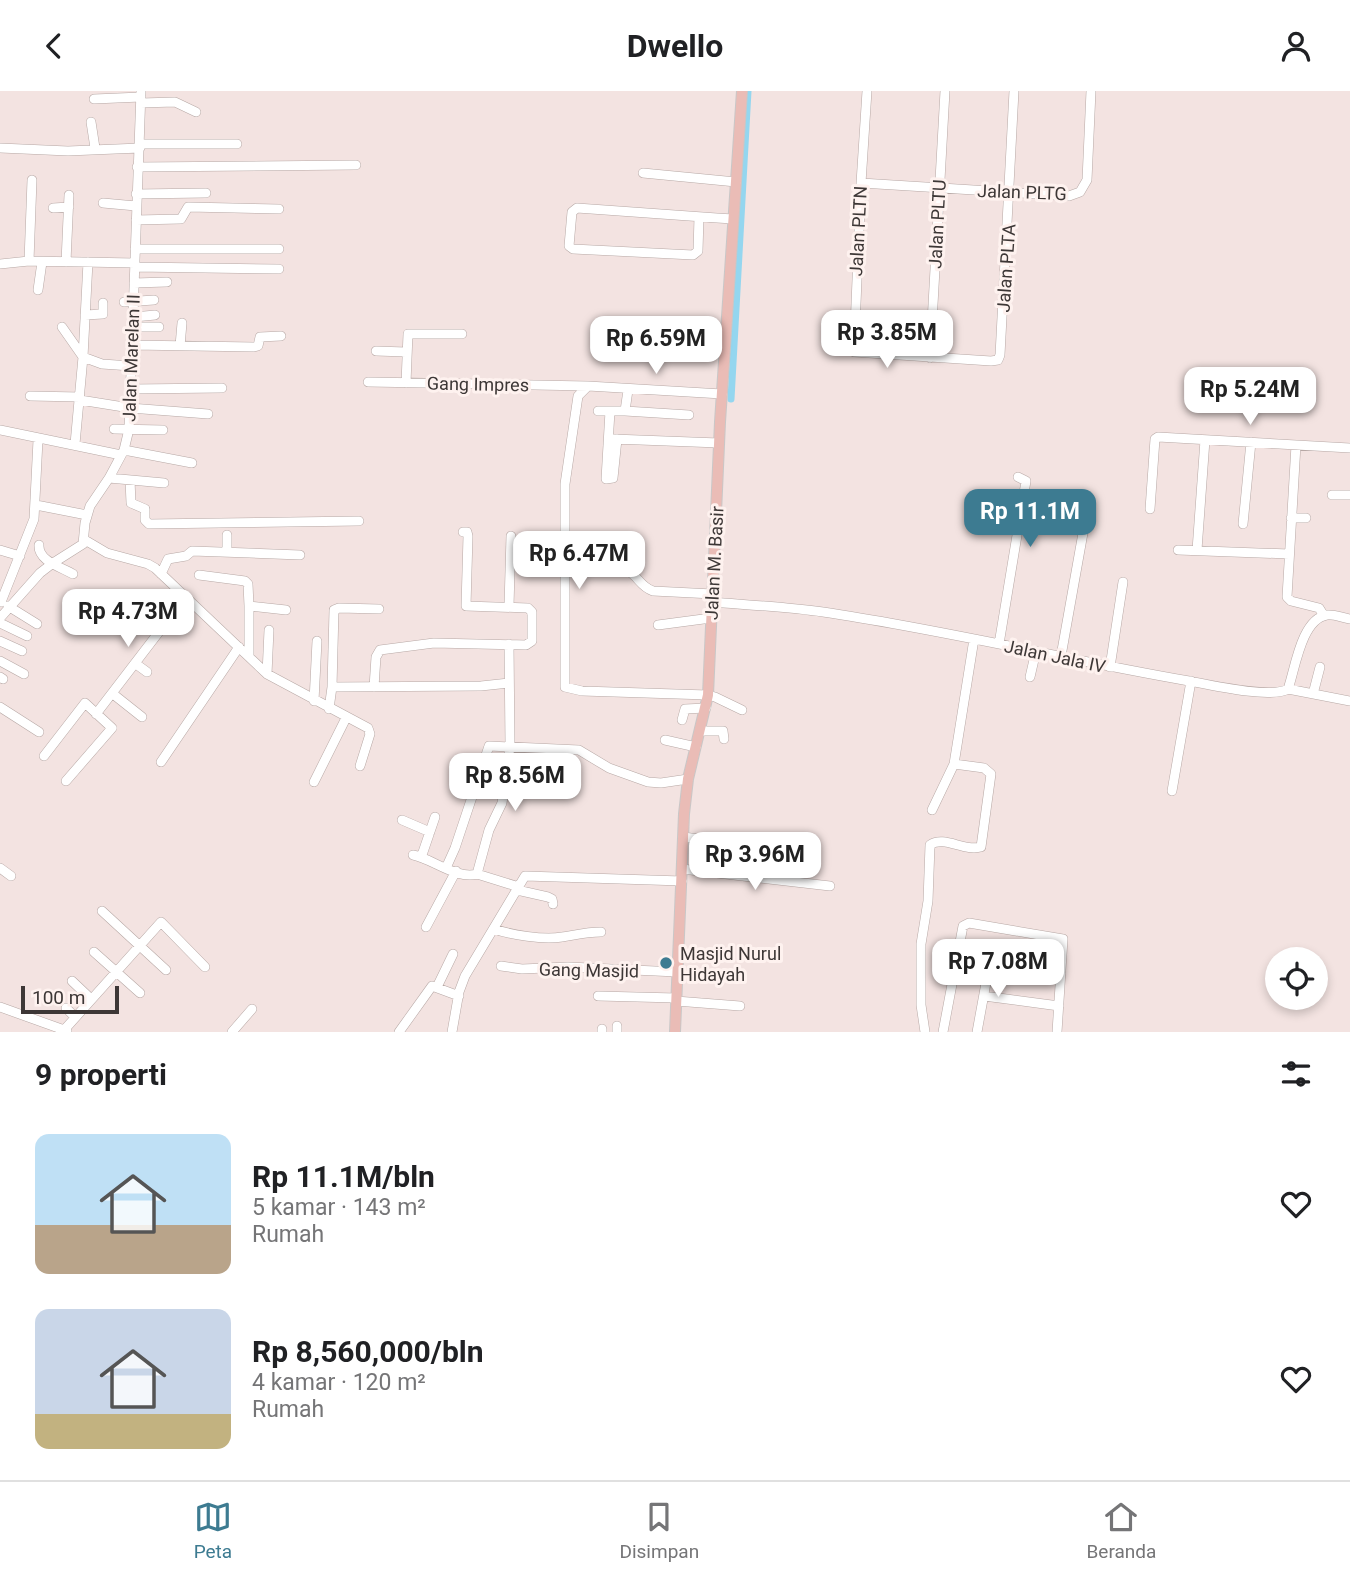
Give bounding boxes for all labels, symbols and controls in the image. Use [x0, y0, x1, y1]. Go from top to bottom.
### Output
icon: back [35, 27, 73, 65]
text: Dwello [627, 27, 723, 65]
icon: person [1277, 27, 1315, 65]
street label: Jalan PLTU [924, 179, 950, 269]
street label: Jalan PLTG [977, 180, 1067, 204]
street label: Jalan PLTN [845, 185, 871, 277]
street label: Jalan PLTA [992, 223, 1020, 313]
street label: Jalan Marelan II [118, 294, 144, 422]
pin: Rp 3.85M [815, 310, 959, 370]
pin: Rp 6.59M [584, 317, 728, 376]
text: Rp 3.85M [837, 319, 937, 346]
text: Rp 6.59M [606, 325, 706, 352]
pin: Rp 5.24M [1178, 367, 1322, 427]
street label: Gang Impres [427, 373, 529, 395]
text: Rp 5.24M [1200, 376, 1300, 403]
pin: Rp 11.1M [958, 489, 1102, 549]
text: Rp 11.1M [980, 498, 1080, 525]
street label: Jalan M. Basir [701, 506, 727, 620]
pin: Rp 6.47M [507, 531, 651, 591]
text: Rp 6.47M [529, 540, 629, 567]
pin: Rp 4.73M [56, 589, 200, 649]
text: Rp 4.73M [78, 598, 178, 625]
street label: Jalan Jala IV [1002, 635, 1108, 677]
pin: Rp 8.56M [443, 753, 587, 813]
text: Rp 8.56M [465, 762, 565, 789]
pin: Rp 3.96M [683, 833, 827, 892]
text: Rp 3.96M [705, 841, 805, 868]
pin: Rp 7.08M [926, 939, 1070, 999]
place label: Masjid Nurul Hidayah [680, 943, 781, 985]
map controls [1265, 947, 1328, 1010]
button: locate [1265, 947, 1328, 1010]
text: Rp 7.08M [948, 948, 1048, 975]
marker: Masjid Nurul Hidayah [658, 955, 674, 971]
street label: Gang Masjid [539, 959, 639, 981]
scale bar [21, 983, 119, 1015]
text: 100 m [32, 986, 85, 1009]
icon: filters [1277, 1055, 1315, 1093]
text: 9 properti [35, 1057, 167, 1092]
text: Rp 11.1M/bln [252, 1159, 435, 1194]
icon: home [91, 1162, 175, 1246]
icon: heart [1277, 1185, 1315, 1223]
text: 5 kamar · 143 m² [252, 1194, 426, 1221]
text: Rumah [252, 1221, 324, 1248]
text: Rp 8,560,000/bln [252, 1334, 484, 1369]
icon: home [91, 1337, 175, 1421]
icon: heart [1277, 1360, 1315, 1398]
text: 4 kamar · 120 m² [252, 1369, 426, 1396]
text: Rumah [252, 1396, 324, 1423]
tab: Peta [194, 1498, 232, 1563]
tab: Disimpan [619, 1498, 699, 1563]
tab: Beranda [1086, 1498, 1156, 1563]

